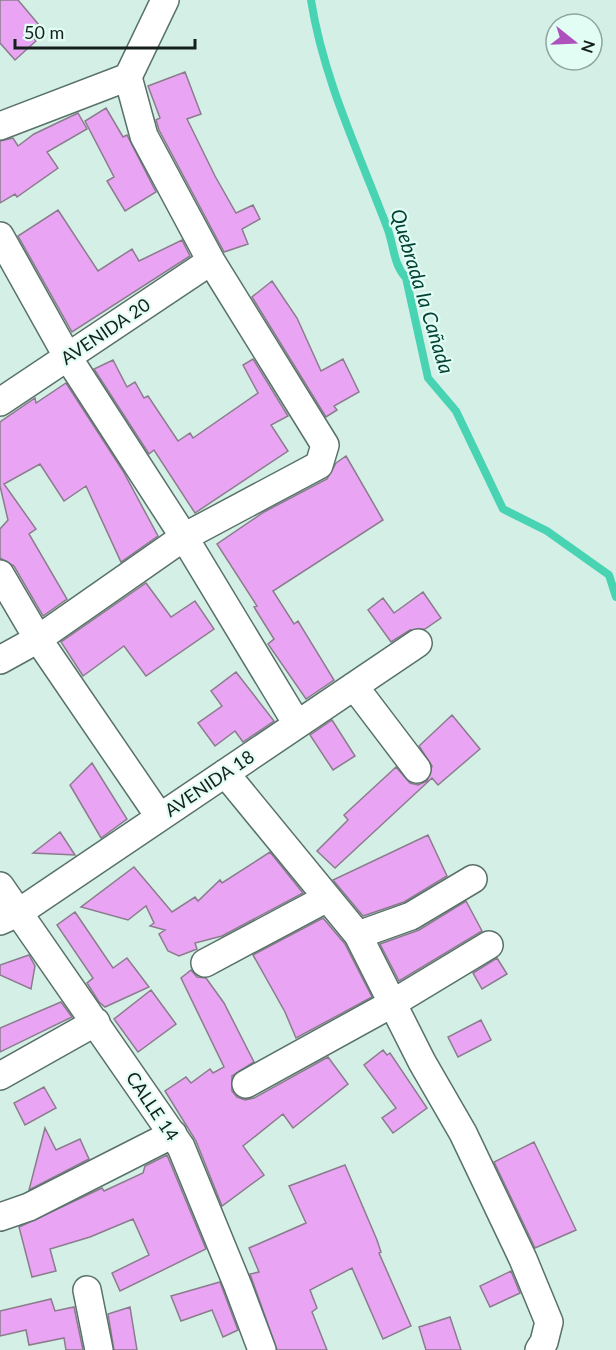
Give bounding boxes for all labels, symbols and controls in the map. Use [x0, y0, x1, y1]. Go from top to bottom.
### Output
scale bar [15, 12, 195, 50]
north arrow [544, 12, 604, 72]
text: 50 m [24, 21, 64, 43]
text: N [578, 38, 600, 56]
water label: Quebrada la Cañada [387, 206, 459, 376]
street label: AVENIDA 20 [56, 293, 154, 369]
street label: AVENIDA 18 [160, 745, 258, 821]
street label: CALLE 14 [122, 1067, 184, 1145]

